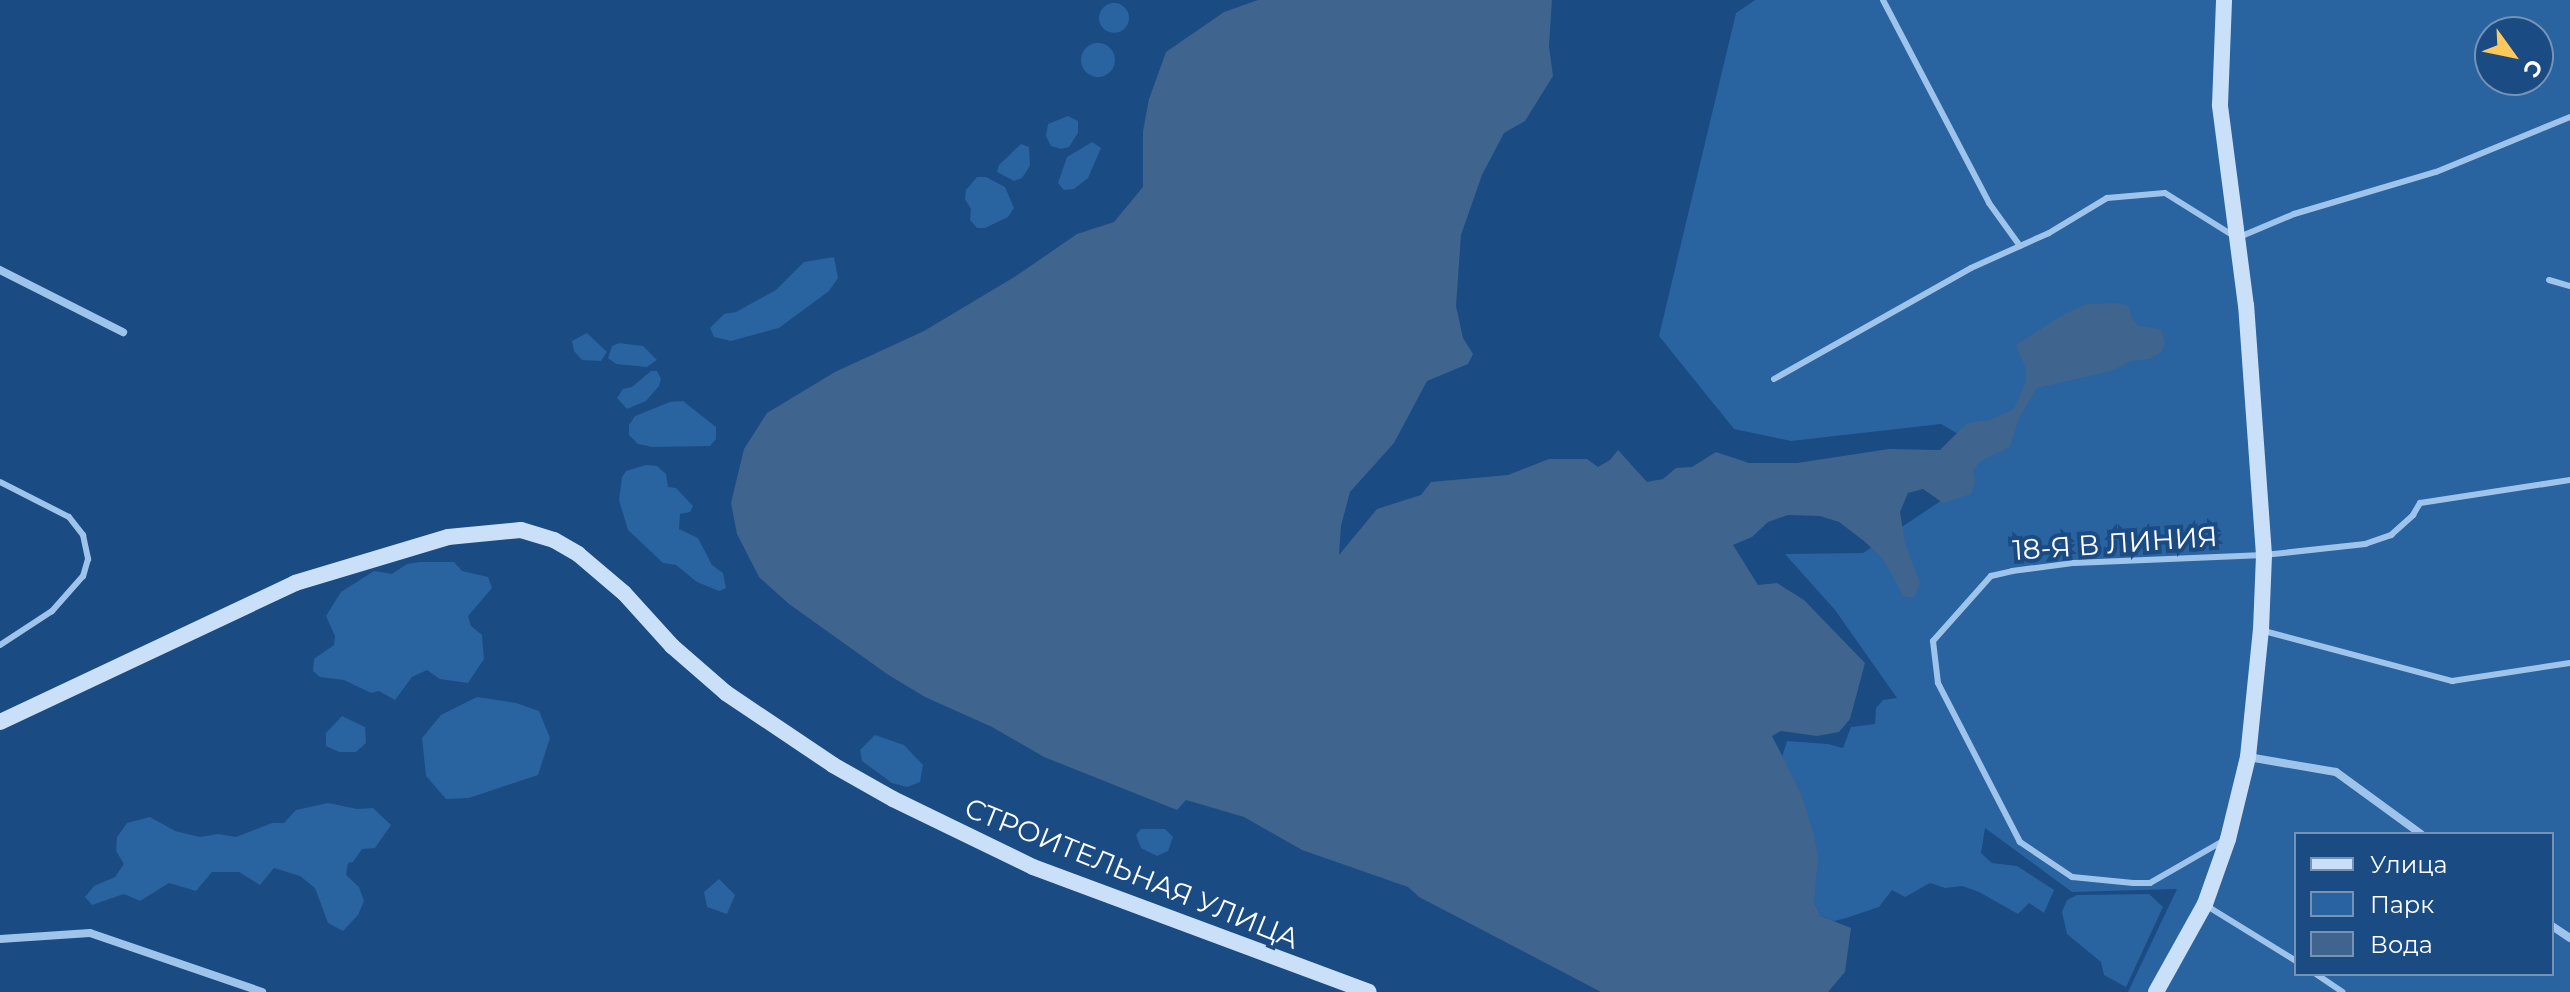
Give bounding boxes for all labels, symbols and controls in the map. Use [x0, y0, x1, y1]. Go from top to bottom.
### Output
north arrow [2474, 16, 2554, 96]
text: С [2517, 54, 2549, 82]
street label: 18-Я В ЛИНИЯ [2011, 519, 2219, 567]
street label: СТРОИТЕЛЬНАЯ УЛИЦА [960, 790, 1304, 956]
legend [2294, 832, 2554, 976]
text: Улица [2370, 850, 2448, 879]
text: Парк [2370, 890, 2434, 919]
text: Вода [2370, 930, 2433, 959]

